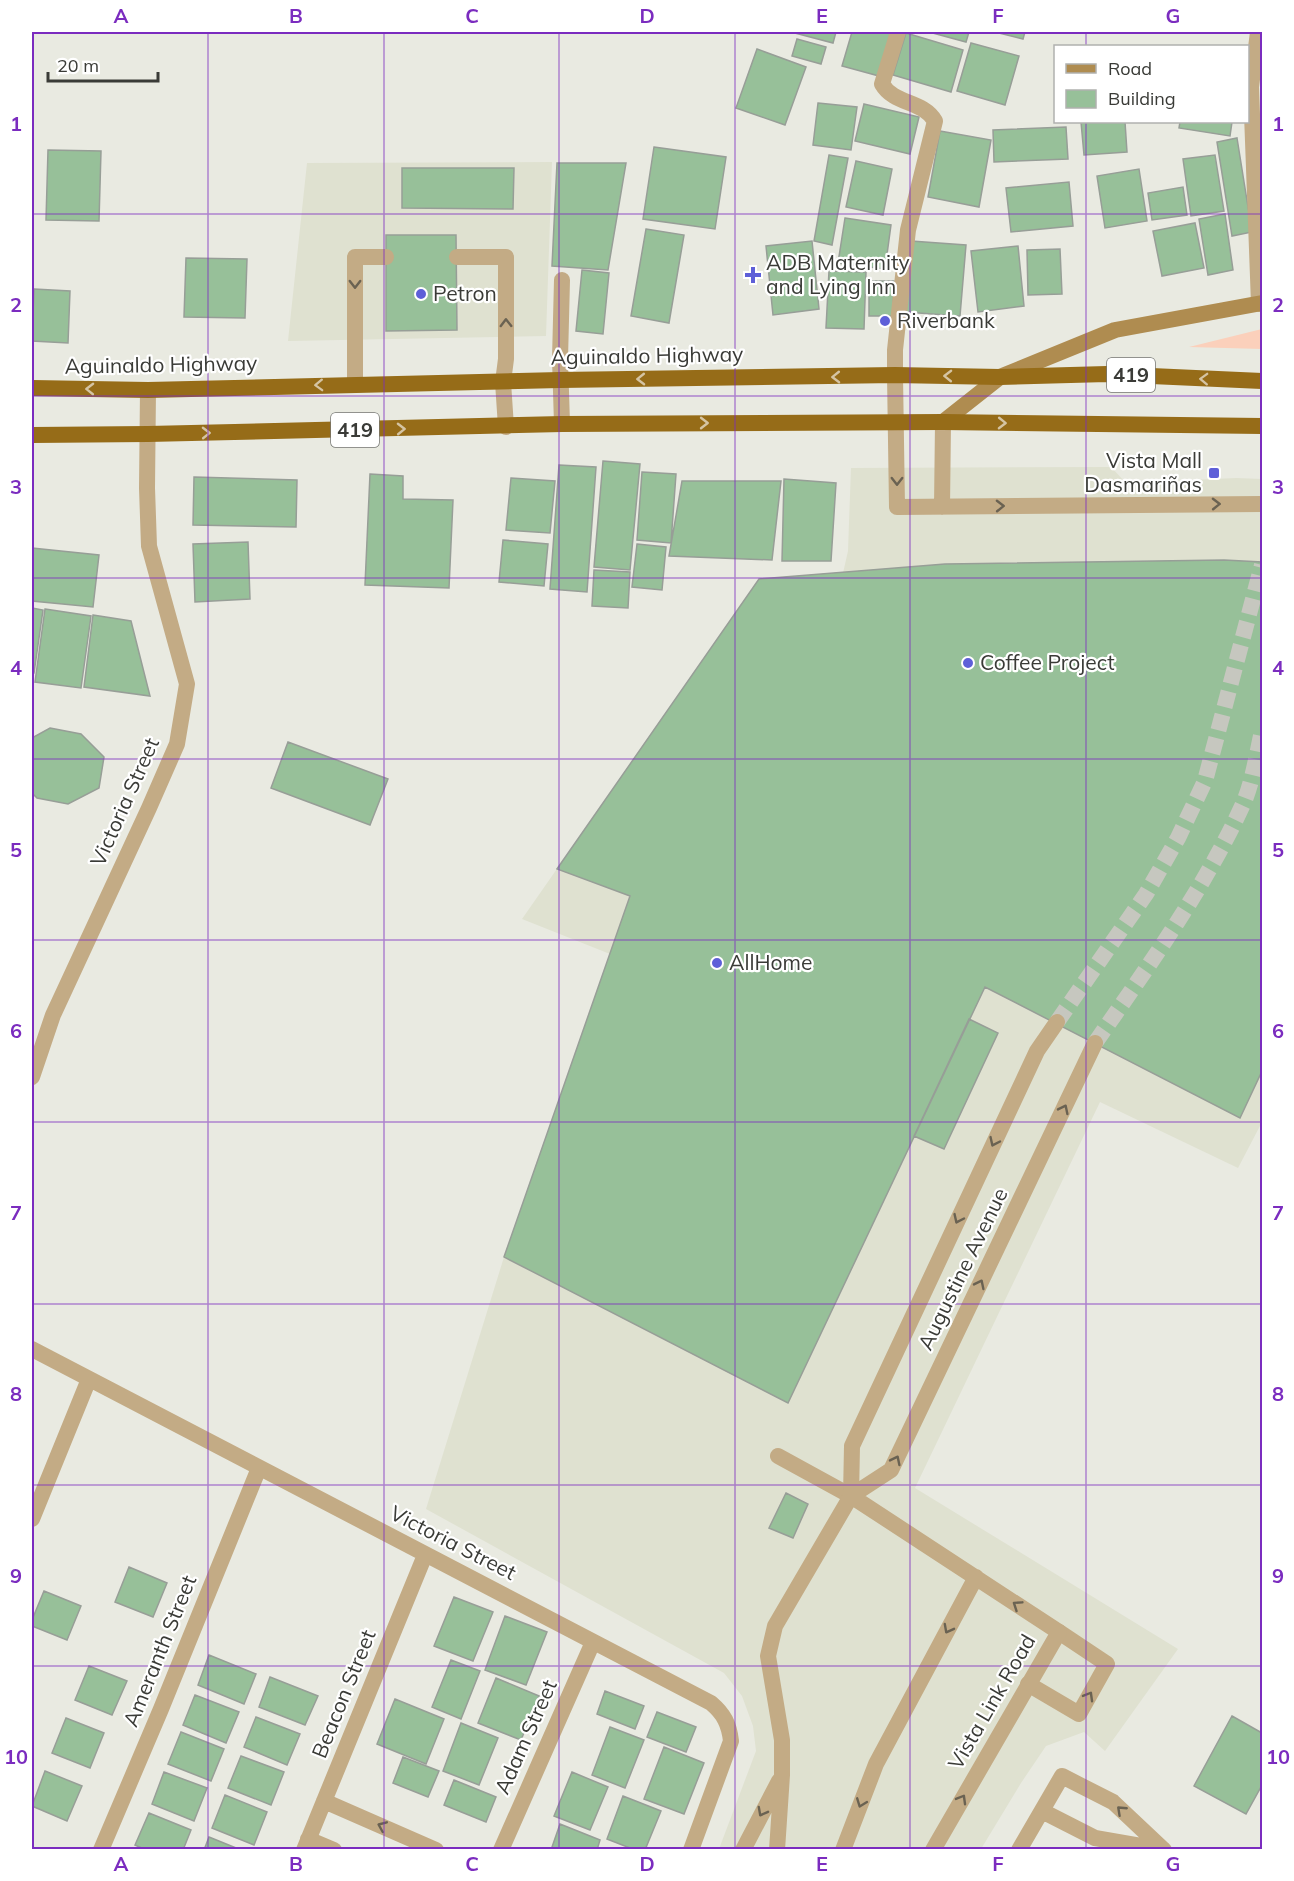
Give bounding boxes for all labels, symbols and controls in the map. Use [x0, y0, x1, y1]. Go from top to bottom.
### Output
text: A [114, 3, 129, 28]
text: B [289, 3, 303, 28]
text: C [465, 3, 479, 28]
text: D [639, 3, 655, 28]
text: E [816, 3, 828, 28]
text: F [992, 3, 1004, 28]
text: G [1166, 3, 1180, 28]
scale bar [48, 45, 158, 83]
legend [1054, 45, 1249, 123]
text: 20 m [57, 54, 99, 77]
text: Road [1108, 57, 1152, 80]
text: Building [1108, 87, 1176, 110]
text: 1 [10, 111, 22, 136]
text: 1 [1272, 111, 1284, 136]
place label: ADB Maternity and Lying Inn [766, 249, 910, 299]
marker: ADB Maternity and Lying Inn [744, 266, 762, 284]
one-way arrow [349, 280, 361, 289]
place label: Petron [433, 280, 497, 306]
marker: Petron [414, 287, 428, 301]
text: 2 [10, 292, 22, 317]
text: 2 [1272, 292, 1284, 317]
place label: Riverbank [897, 307, 995, 333]
marker: Riverbank [878, 314, 892, 328]
one-way arrow [500, 319, 512, 328]
street label: Aguinaldo Highway [550, 340, 744, 370]
street label: Aguinaldo Highway [64, 349, 258, 379]
road number: 419 [1107, 358, 1155, 392]
one-way arrow [832, 370, 841, 383]
one-way arrow [943, 370, 952, 382]
one-way arrow [1200, 372, 1209, 385]
one-way arrow [637, 373, 646, 385]
one-way arrow [314, 379, 323, 391]
one-way arrow [85, 383, 94, 395]
road number: 419 [331, 413, 379, 447]
one-way arrow [700, 417, 709, 430]
one-way arrow [997, 417, 1006, 429]
one-way arrow [397, 423, 406, 435]
one-way arrow [202, 427, 211, 439]
place label: Vista Mall Dasmariñas [1084, 447, 1202, 497]
marker: Vista Mall Dasmariñas [1207, 466, 1221, 480]
text: 3 [10, 474, 22, 499]
text: 3 [1272, 474, 1284, 499]
one-way arrow [891, 476, 903, 485]
one-way arrow [1212, 498, 1221, 510]
one-way arrow [996, 500, 1005, 512]
place label: Coffee Project [980, 649, 1115, 675]
text: 4 [10, 655, 22, 680]
text: 4 [1272, 655, 1284, 680]
marker: Coffee Project [961, 656, 975, 670]
street label: Victoria Street [84, 733, 164, 870]
text: 5 [10, 837, 22, 862]
text: 5 [1272, 837, 1284, 862]
place label: AllHome [729, 949, 812, 975]
marker: AllHome [710, 956, 724, 970]
text: 6 [10, 1018, 22, 1043]
text: 6 [1272, 1018, 1284, 1043]
one-way arrow [1057, 1104, 1069, 1115]
one-way arrow [990, 1135, 1002, 1146]
street label: Augustine Avenue [912, 1183, 1013, 1354]
text: 7 [10, 1200, 22, 1225]
text: 7 [1272, 1200, 1284, 1225]
one-way arrow [954, 1212, 966, 1223]
one-way arrow [973, 1280, 984, 1291]
text: 8 [10, 1381, 22, 1406]
text: 8 [1272, 1381, 1284, 1406]
one-way arrow [888, 1456, 900, 1467]
street label: Victoria Street [386, 1499, 521, 1585]
text: 9 [10, 1563, 22, 1588]
text: 9 [1272, 1563, 1284, 1588]
street label: Ameranth Street [117, 1571, 201, 1730]
one-way arrow [1013, 1601, 1024, 1612]
one-way arrow [944, 1623, 955, 1633]
street label: Beacon Street [305, 1626, 381, 1762]
street label: Vista Link Road [942, 1629, 1040, 1774]
street label: Adam Street [488, 1675, 562, 1798]
one-way arrow [1082, 1692, 1093, 1702]
text: 10 [4, 1744, 28, 1769]
text: 10 [1266, 1744, 1290, 1769]
one-way arrow [955, 1795, 966, 1805]
one-way arrow [856, 1797, 868, 1808]
one-way arrow [758, 1806, 769, 1817]
one-way arrow [1117, 1806, 1128, 1817]
one-way arrow [378, 1822, 389, 1834]
text: A [114, 1851, 129, 1876]
text: B [289, 1851, 303, 1876]
text: C [465, 1851, 479, 1876]
text: D [639, 1851, 655, 1876]
text: E [816, 1851, 828, 1876]
text: F [992, 1851, 1004, 1876]
text: G [1166, 1851, 1180, 1876]

